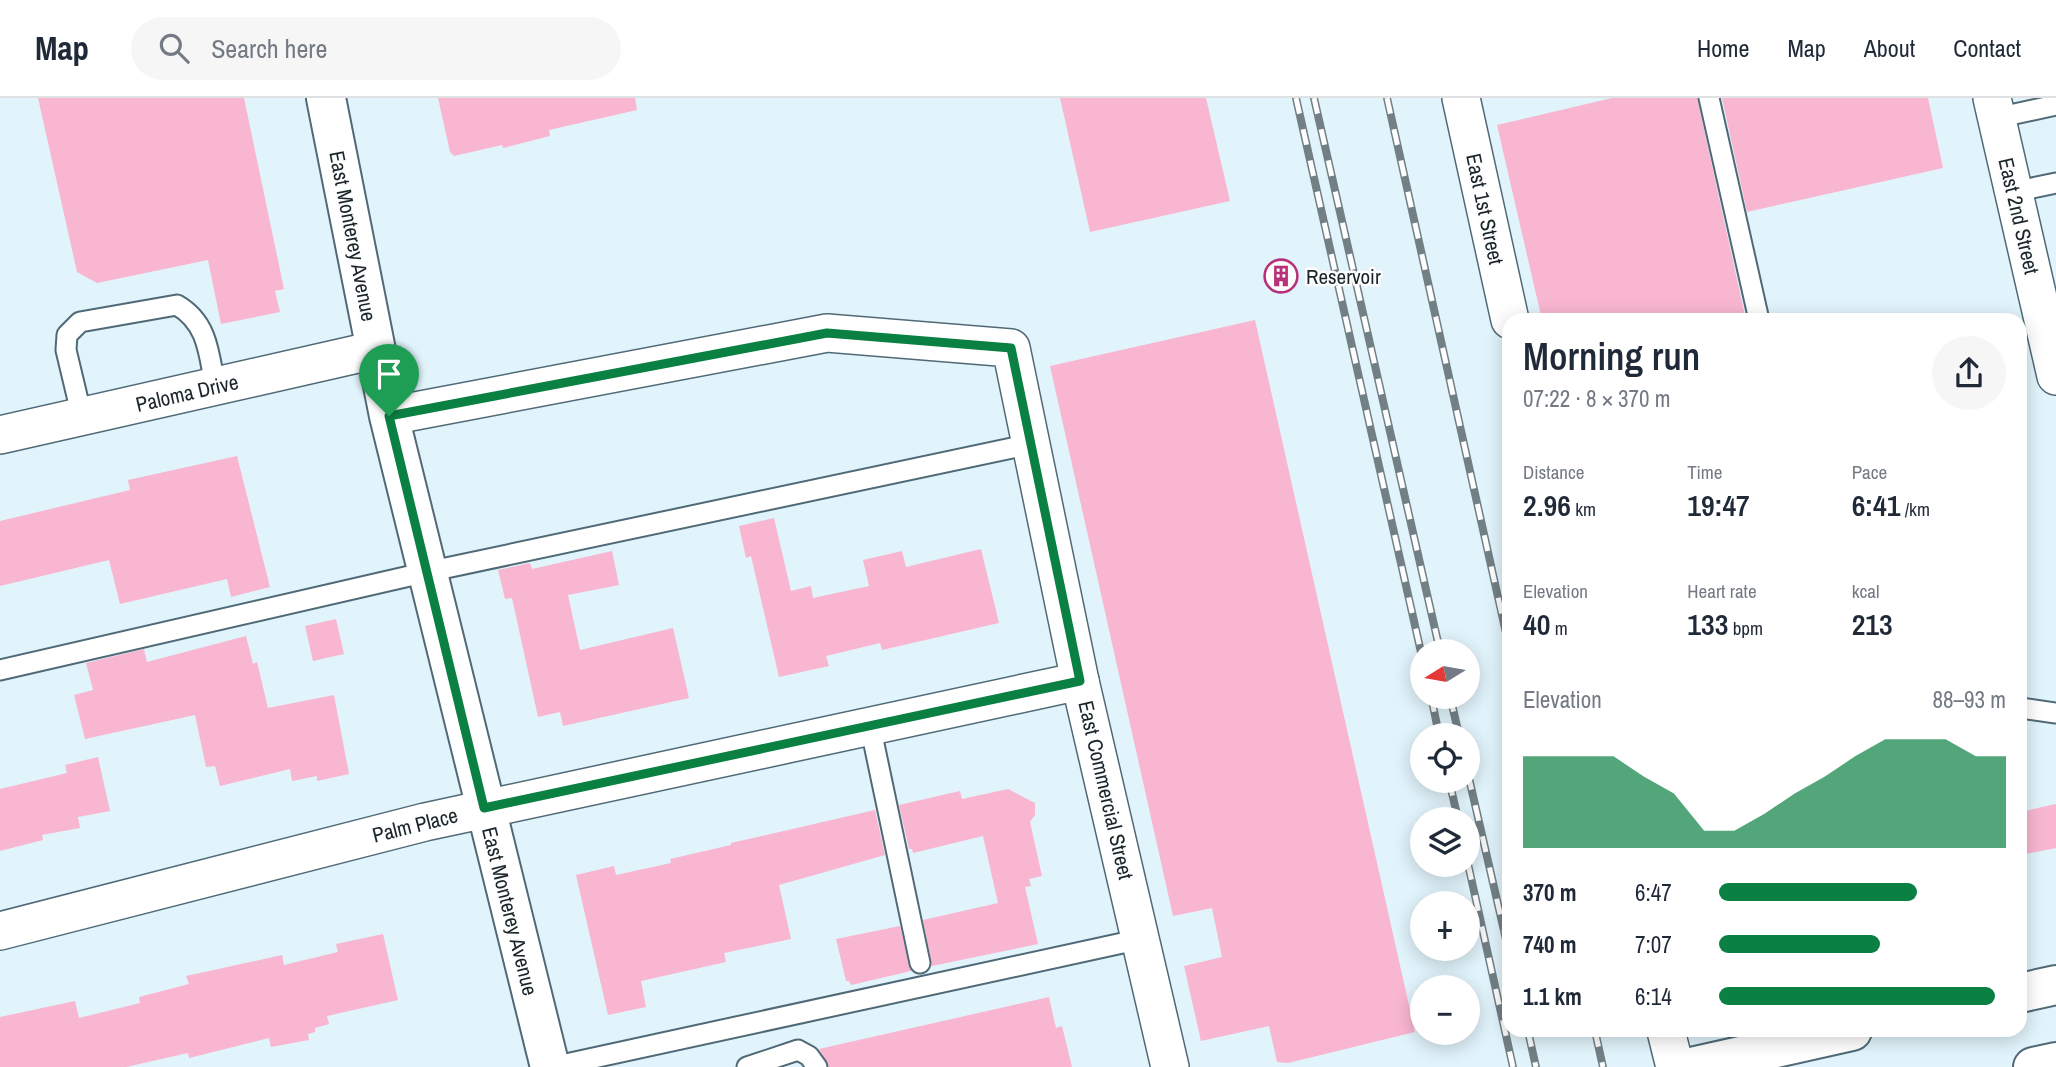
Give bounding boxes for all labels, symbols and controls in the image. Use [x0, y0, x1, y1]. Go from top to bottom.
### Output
search box [131, 17, 621, 80]
text: Map [35, 26, 89, 70]
icon: search [155, 29, 193, 67]
text: Search here [211, 31, 327, 66]
text: Home [1697, 32, 1749, 64]
text: Map [1787, 32, 1826, 64]
text: About [1864, 32, 1915, 64]
text: Contact [1953, 32, 2021, 64]
street label: East Monterey Avenue [322, 148, 384, 324]
street label: East 1st Street [1459, 151, 1511, 267]
street label: East 2nd Street [1992, 155, 2047, 277]
building icon: Reservoir [1262, 257, 1300, 295]
place label: Reservoir [1306, 262, 1381, 291]
text: Morning run [1523, 331, 1700, 382]
button: share [1932, 336, 2006, 410]
pin [359, 344, 419, 416]
icon: arrive [370, 355, 408, 393]
street label: Paloma Drive [133, 367, 241, 419]
text: 07:22 · 8 × 370 m [1523, 383, 1670, 414]
text: Distance [1523, 459, 1584, 485]
text: Time [1687, 459, 1722, 485]
text: Pace [1852, 459, 1887, 485]
text: 2.96 [1523, 485, 1571, 525]
text: 19:47 [1687, 485, 1750, 525]
text: 6:41 [1852, 485, 1900, 525]
text: km [1571, 496, 1596, 522]
text: /km [1900, 496, 1930, 522]
text: Elevation [1523, 578, 1588, 604]
text: Heart rate [1687, 578, 1757, 604]
text: kcal [1852, 578, 1879, 604]
text: 40 [1523, 604, 1550, 644]
text: 133 [1687, 604, 1728, 644]
text: 213 [1852, 604, 1893, 644]
text: m [1550, 615, 1568, 641]
text: bpm [1728, 615, 1763, 641]
north arrow [1410, 639, 1480, 709]
map controls [1410, 639, 1480, 1045]
text: Elevation [1523, 684, 1602, 715]
text: 88–93 m [1933, 684, 2006, 715]
street label: East Commercial Street [1071, 698, 1141, 883]
button: locate [1410, 723, 1480, 793]
street label: Palm Place [369, 800, 461, 850]
button: layers [1410, 807, 1480, 877]
street label: East Monterey Avenue [475, 824, 545, 998]
text: 370 m [1523, 877, 1576, 908]
text: 6:47 [1635, 877, 1672, 908]
button: + [1410, 891, 1480, 961]
text: 740 m [1523, 929, 1576, 960]
text: 7:07 [1635, 929, 1672, 960]
button: − [1410, 975, 1480, 1045]
text: 1.1 km [1523, 981, 1582, 1012]
text: 6:14 [1635, 981, 1672, 1012]

